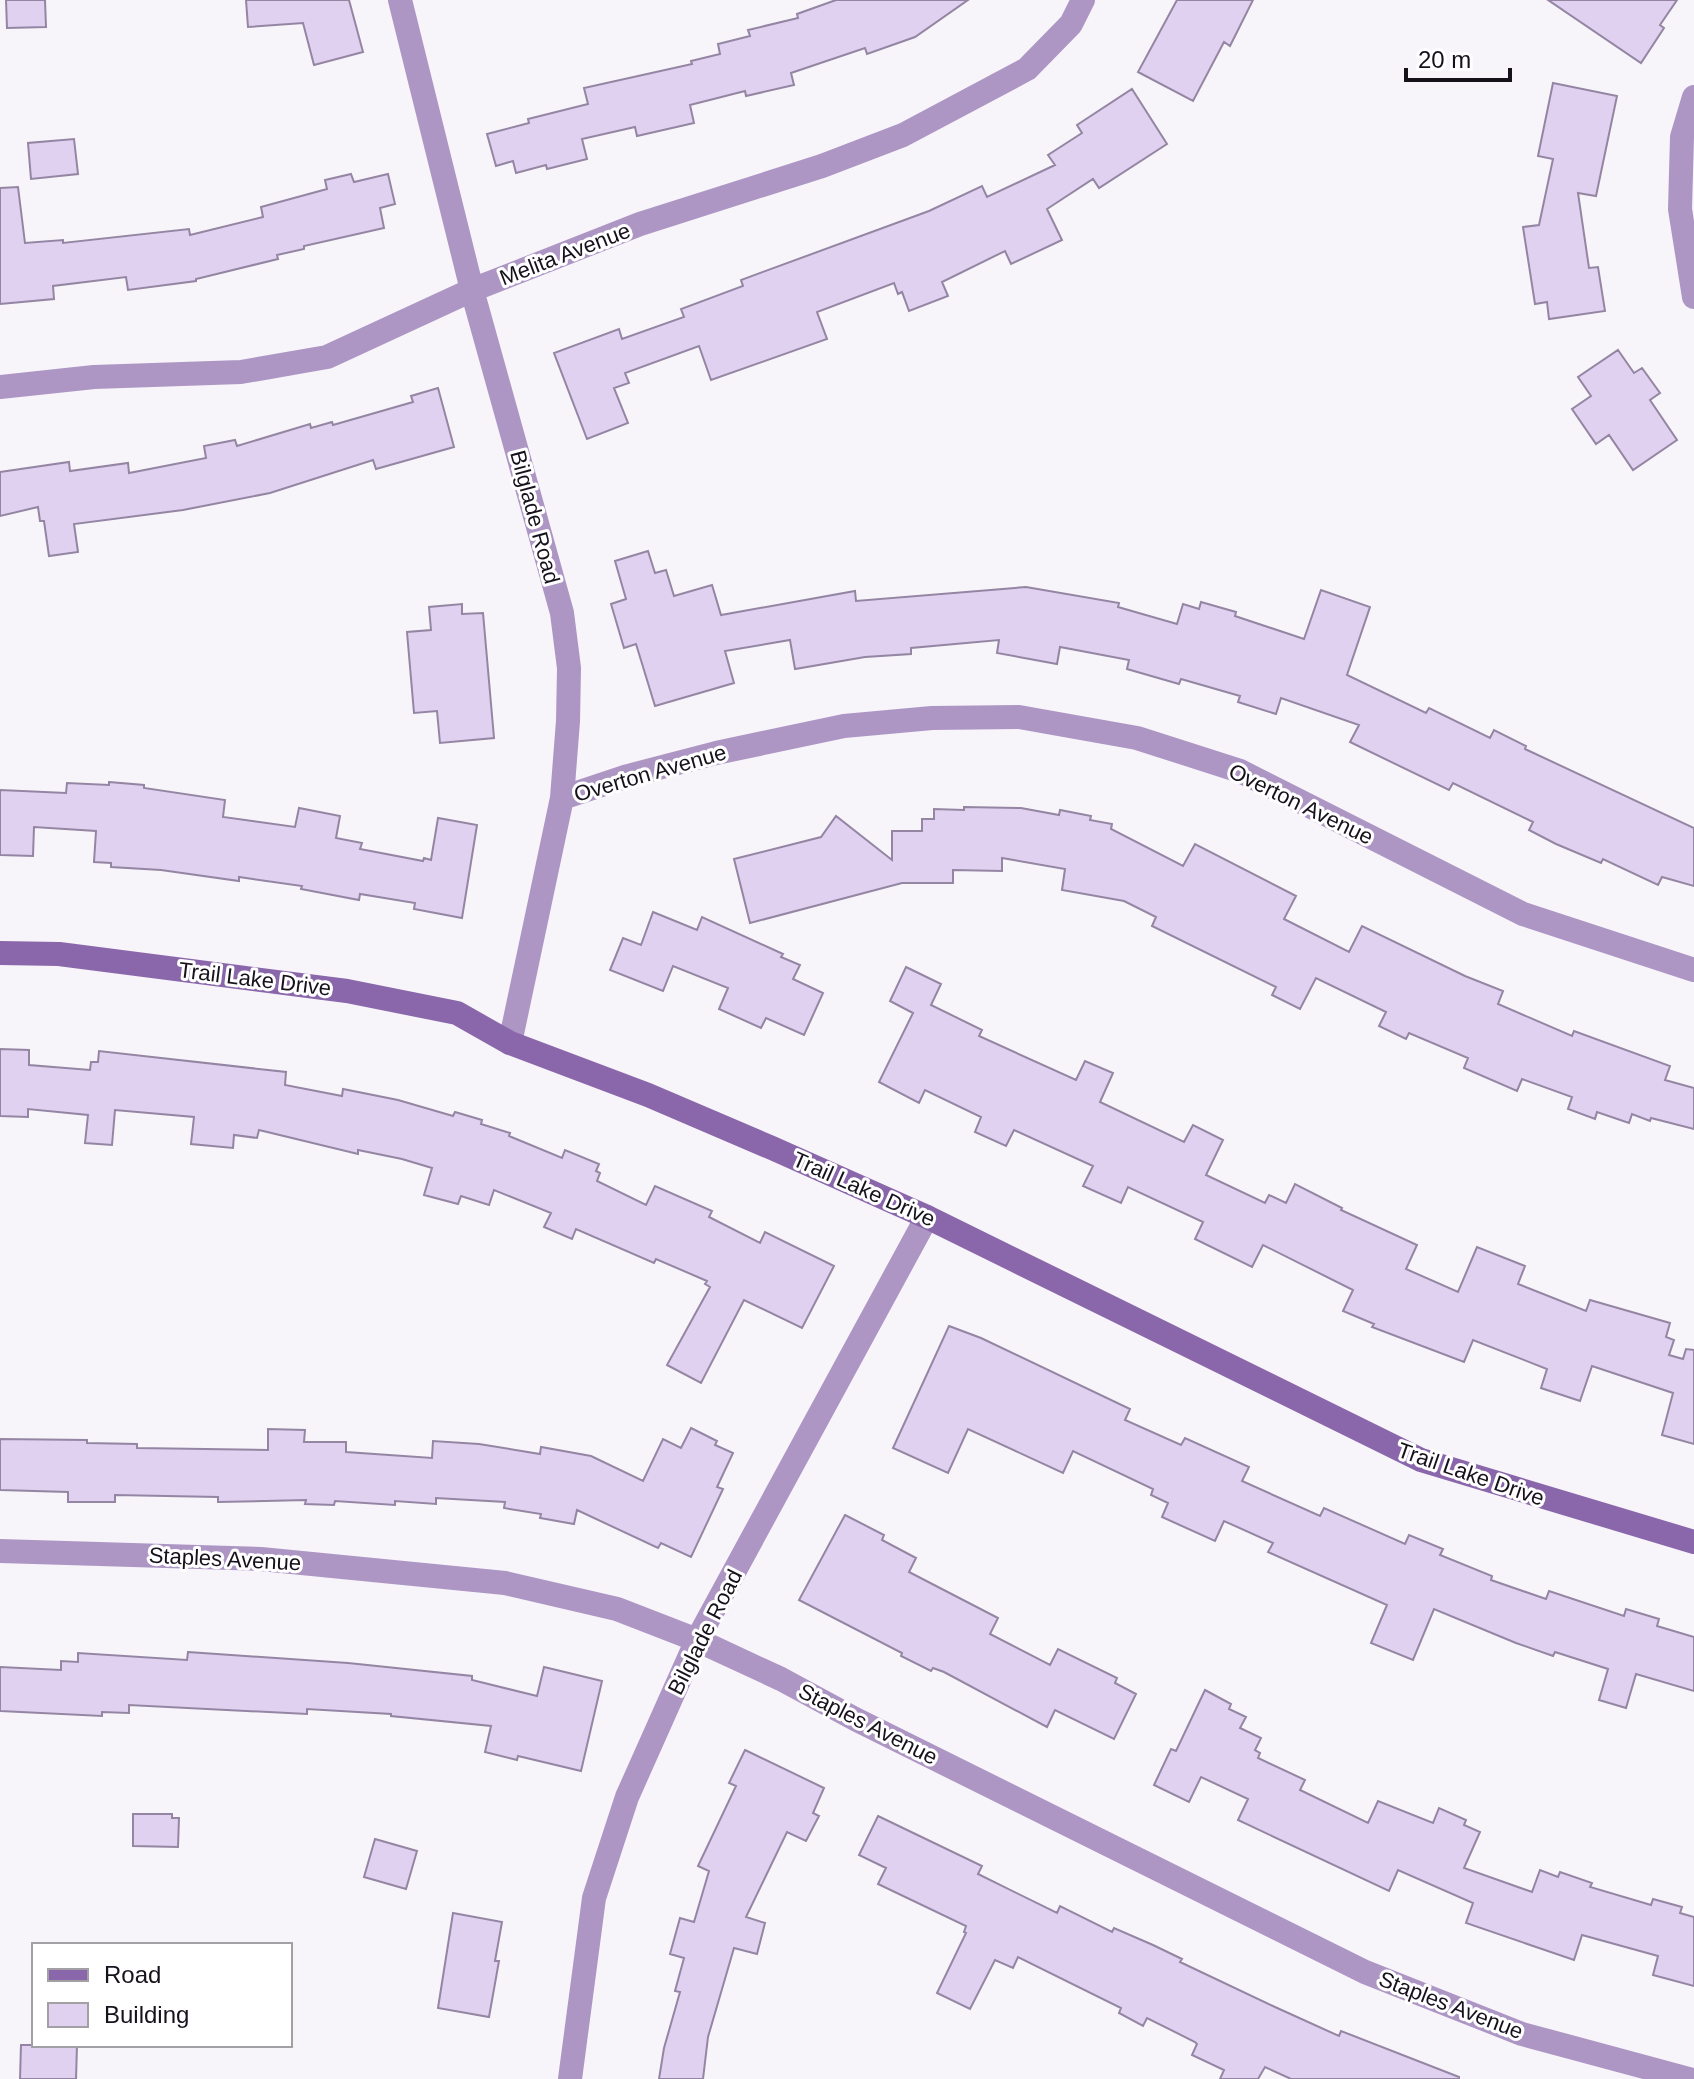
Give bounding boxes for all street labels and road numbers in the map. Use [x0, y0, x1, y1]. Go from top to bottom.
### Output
street label: Melita Avenue [496, 218, 634, 290]
street label: Bilglade Road [505, 448, 565, 586]
street label: Overton Avenue [571, 739, 729, 807]
street label: Overton Avenue [1225, 758, 1377, 850]
street label: Trail Lake Drive [177, 957, 333, 1001]
street label: Trail Lake Drive [789, 1146, 939, 1232]
street label: Trail Lake Drive [1394, 1437, 1548, 1511]
street label: Staples Avenue [148, 1543, 302, 1575]
street label: Bilglade Road [663, 1565, 747, 1699]
street label: Staples Avenue [794, 1678, 942, 1770]
street label: Staples Avenue [1375, 1966, 1527, 2044]

